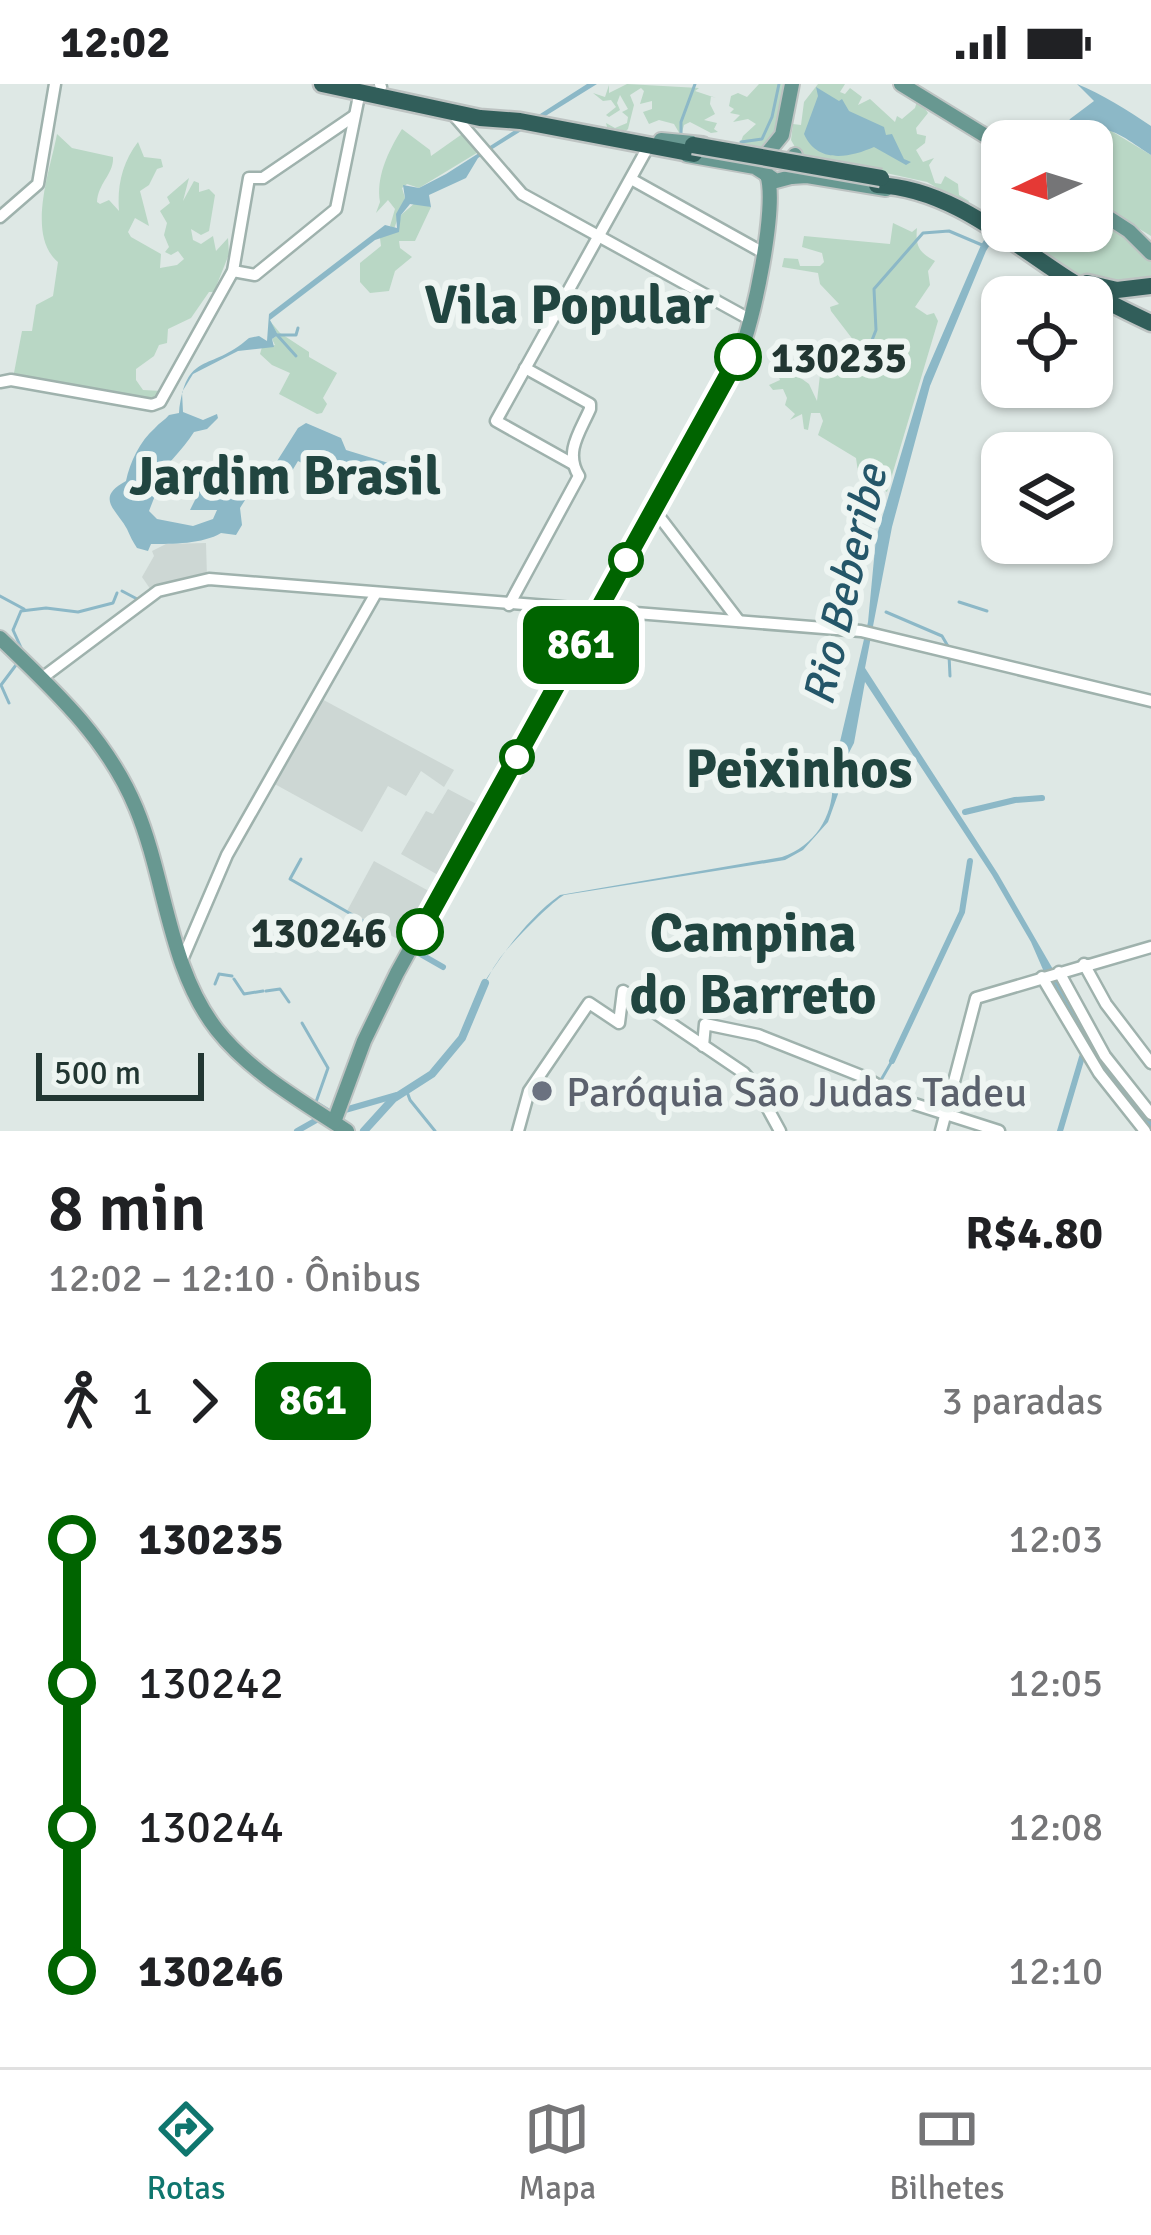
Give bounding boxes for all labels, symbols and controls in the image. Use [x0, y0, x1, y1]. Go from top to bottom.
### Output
text: 12:02 [60, 15, 170, 70]
north arrow [981, 120, 1113, 252]
map controls [981, 120, 1113, 564]
district label: Vila Popular [424, 272, 714, 339]
button: locate [981, 276, 1113, 408]
place label: 130235 [771, 333, 907, 384]
marker: 130235 [716, 335, 760, 379]
button: layers [981, 432, 1113, 564]
district label: Jardim Brasil [129, 443, 441, 510]
water label: Rio Beberibe [791, 458, 900, 711]
unlabelled marker [610, 544, 642, 576]
line badge: 861 [512, 606, 650, 684]
text: 861 [547, 619, 615, 670]
district label: Peixinhos [686, 736, 912, 803]
unlabelled marker [501, 741, 533, 773]
district label: Campina do Barreto [630, 900, 876, 1029]
place label: 130246 [251, 908, 387, 959]
marker: 130246 [398, 910, 442, 954]
scale bar [36, 1047, 204, 1100]
text: 500 m [54, 1053, 141, 1094]
place label: Paróquia São Judas Tadeu [566, 1067, 1027, 1118]
marker: Paróquia São Judas Tadeu [529, 1078, 555, 1104]
text: 8 min [48, 1168, 206, 1249]
text: R$4.80 [965, 1206, 1103, 1261]
text: 12:02 – 12:10 · Ônibus [48, 1254, 421, 1302]
icon: walk [48, 1368, 114, 1434]
icon: forward [171, 1368, 237, 1434]
text: 861 [279, 1375, 347, 1426]
text: 1 [132, 1377, 153, 1425]
text: 3 paradas [942, 1377, 1103, 1425]
text: 130235 [138, 1512, 284, 1567]
text: 12:03 [1008, 1515, 1103, 1563]
text: 130242 [138, 1656, 284, 1711]
text: 12:05 [1008, 1659, 1103, 1707]
text: 130244 [138, 1800, 284, 1855]
text: 12:08 [1008, 1803, 1103, 1851]
text: 130246 [138, 1944, 284, 1999]
text: 12:10 [1008, 1947, 1103, 1995]
tab: Rotas [147, 2096, 225, 2209]
tab: Mapa [519, 2096, 596, 2209]
tab: Bilhetes [889, 2096, 1004, 2209]

